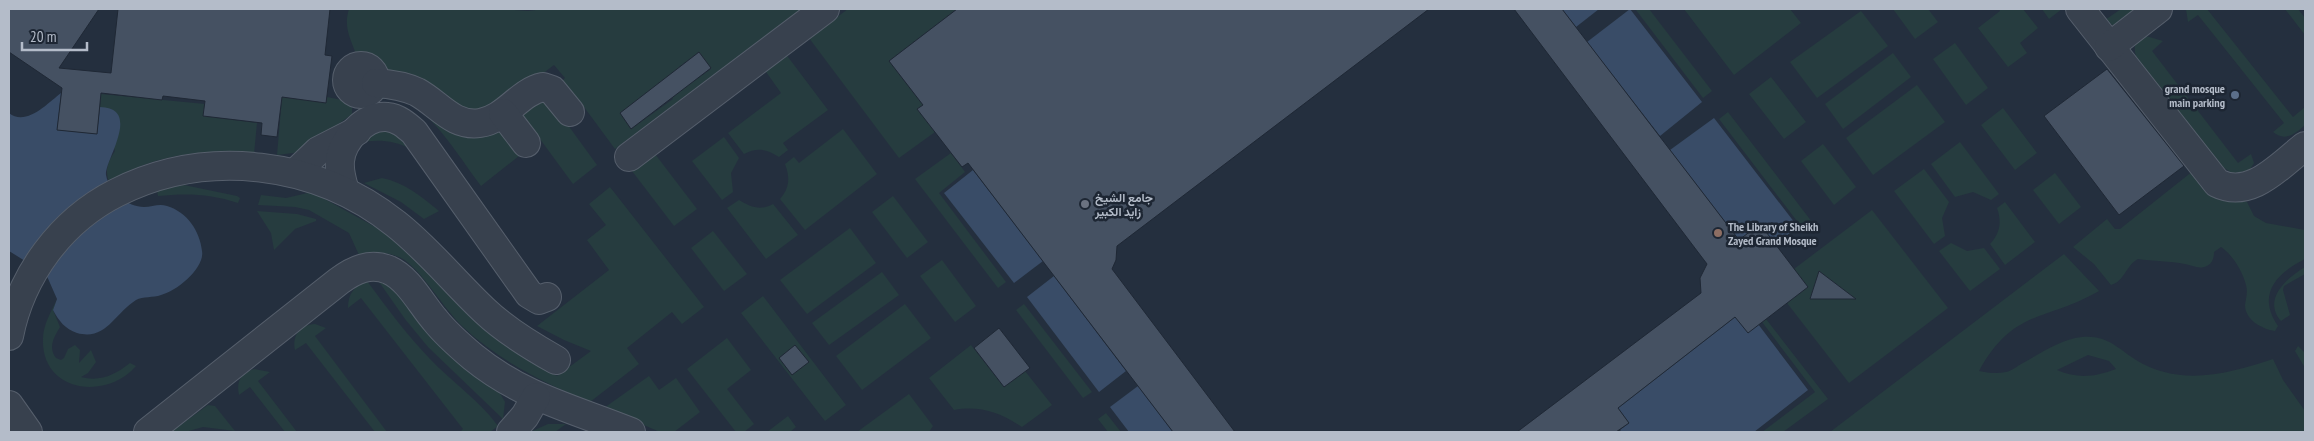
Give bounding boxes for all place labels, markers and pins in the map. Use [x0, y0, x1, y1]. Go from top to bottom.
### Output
place label: grand mosque main parking [2165, 81, 2225, 110]
marker: grand mosque main parking [2229, 89, 2241, 101]
place label: جامع الشيخ زايد الكبير [1094, 190, 1153, 220]
marker: جامع الشيخ زايد الكبير [1079, 198, 1091, 210]
place label: The Library of Sheikh Zayed Grand Mosque [1728, 219, 1818, 248]
marker: The Library of Sheikh Zayed Grand Mosque [1712, 227, 1724, 239]

